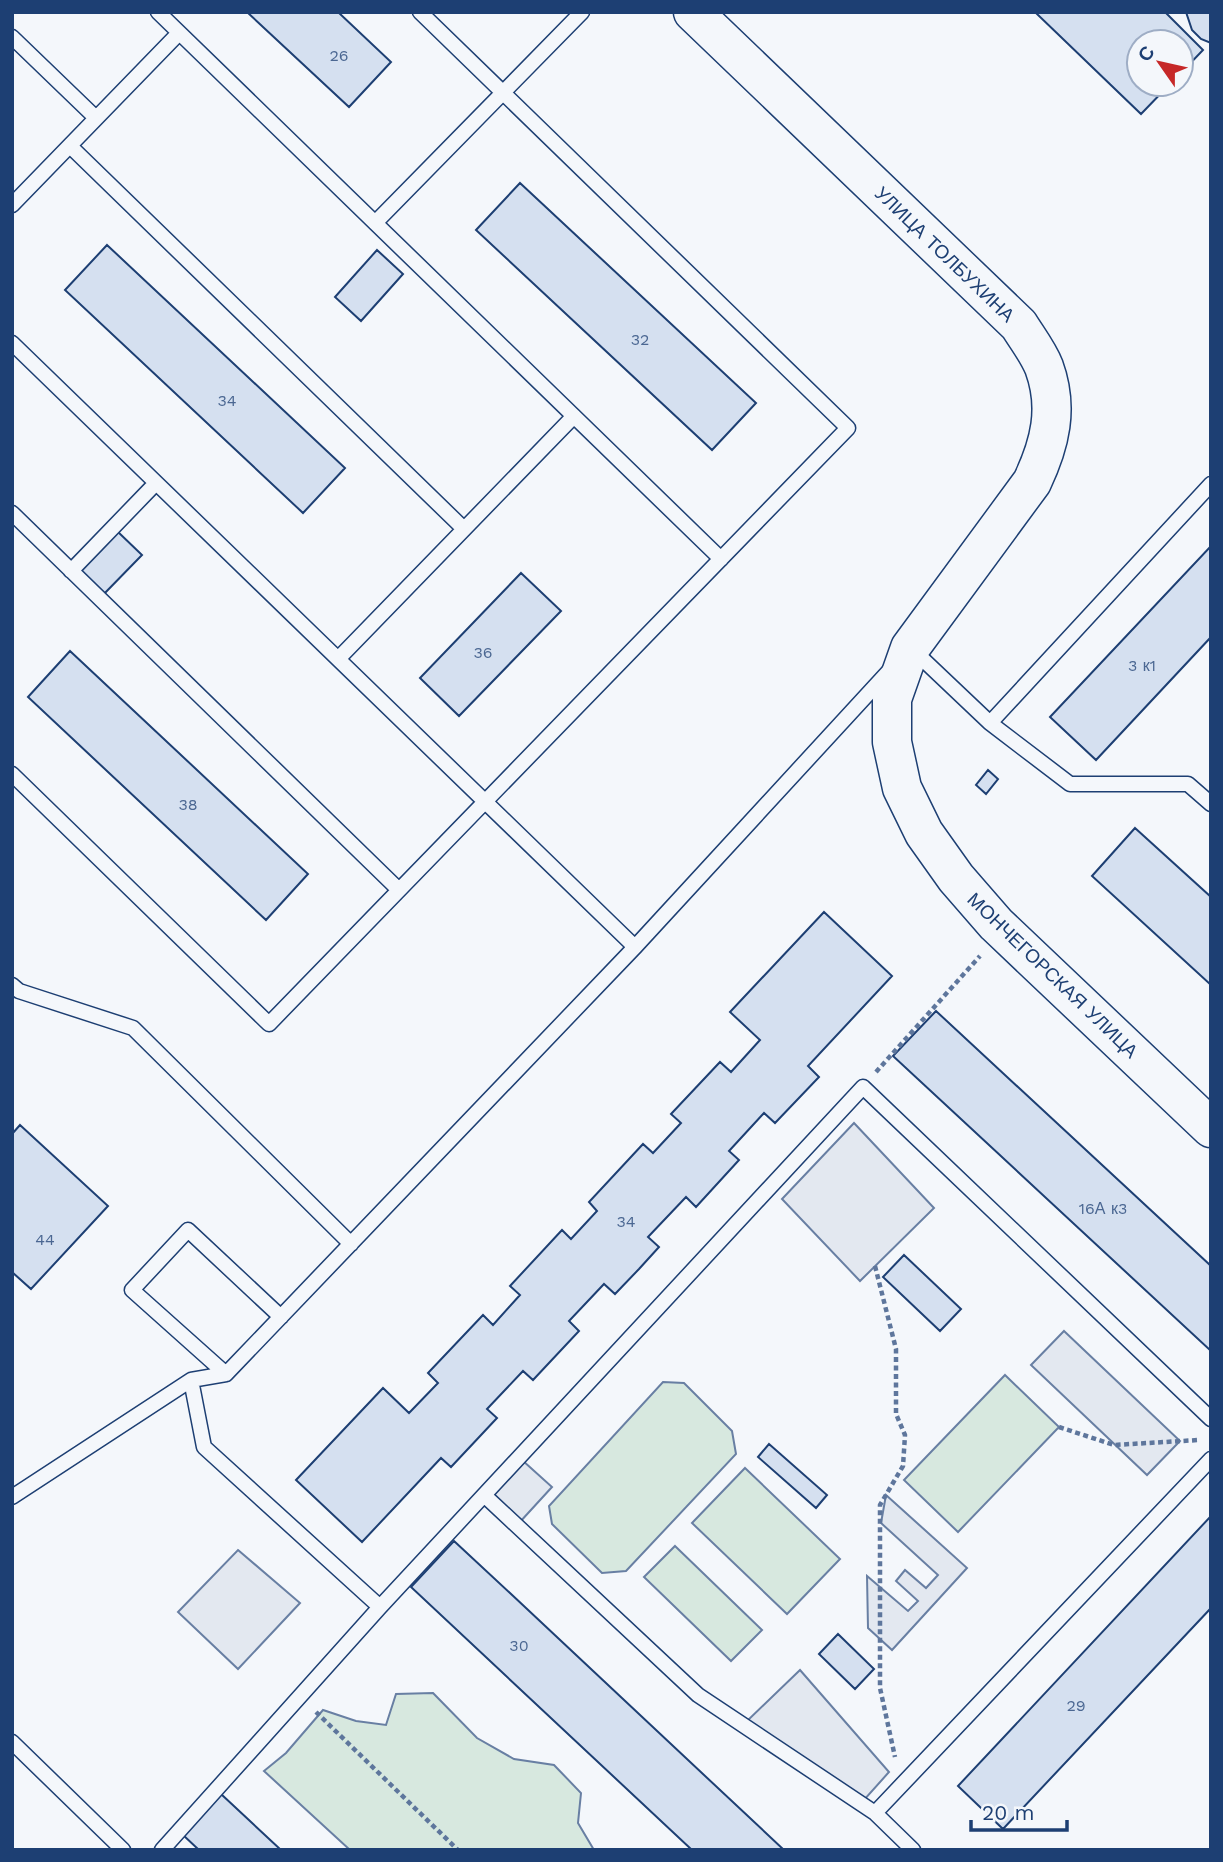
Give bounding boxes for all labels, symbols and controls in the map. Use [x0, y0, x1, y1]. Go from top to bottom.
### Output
north arrow [1125, 28, 1195, 98]
text: С [1133, 41, 1160, 66]
house number: 26 [329, 46, 349, 65]
street label: УЛИЦА ТОЛБУХИНА [870, 182, 1020, 327]
house number: 32 [631, 330, 649, 349]
house number: 34 [217, 391, 237, 410]
house number: 36 [473, 643, 493, 662]
house number: 3 к1 [1128, 656, 1156, 675]
house number: 38 [178, 795, 198, 814]
street label: МОНЧЕГОРСКАЯ УЛИЦА [963, 888, 1143, 1063]
house number: 16А к3 [1079, 1199, 1127, 1218]
house number: 34 [616, 1212, 636, 1231]
house number: 44 [35, 1230, 55, 1249]
house number: 30 [509, 1636, 529, 1655]
house number: 29 [1066, 1696, 1086, 1715]
scale bar [971, 1788, 1067, 1832]
text: 20 m [982, 1800, 1034, 1825]

